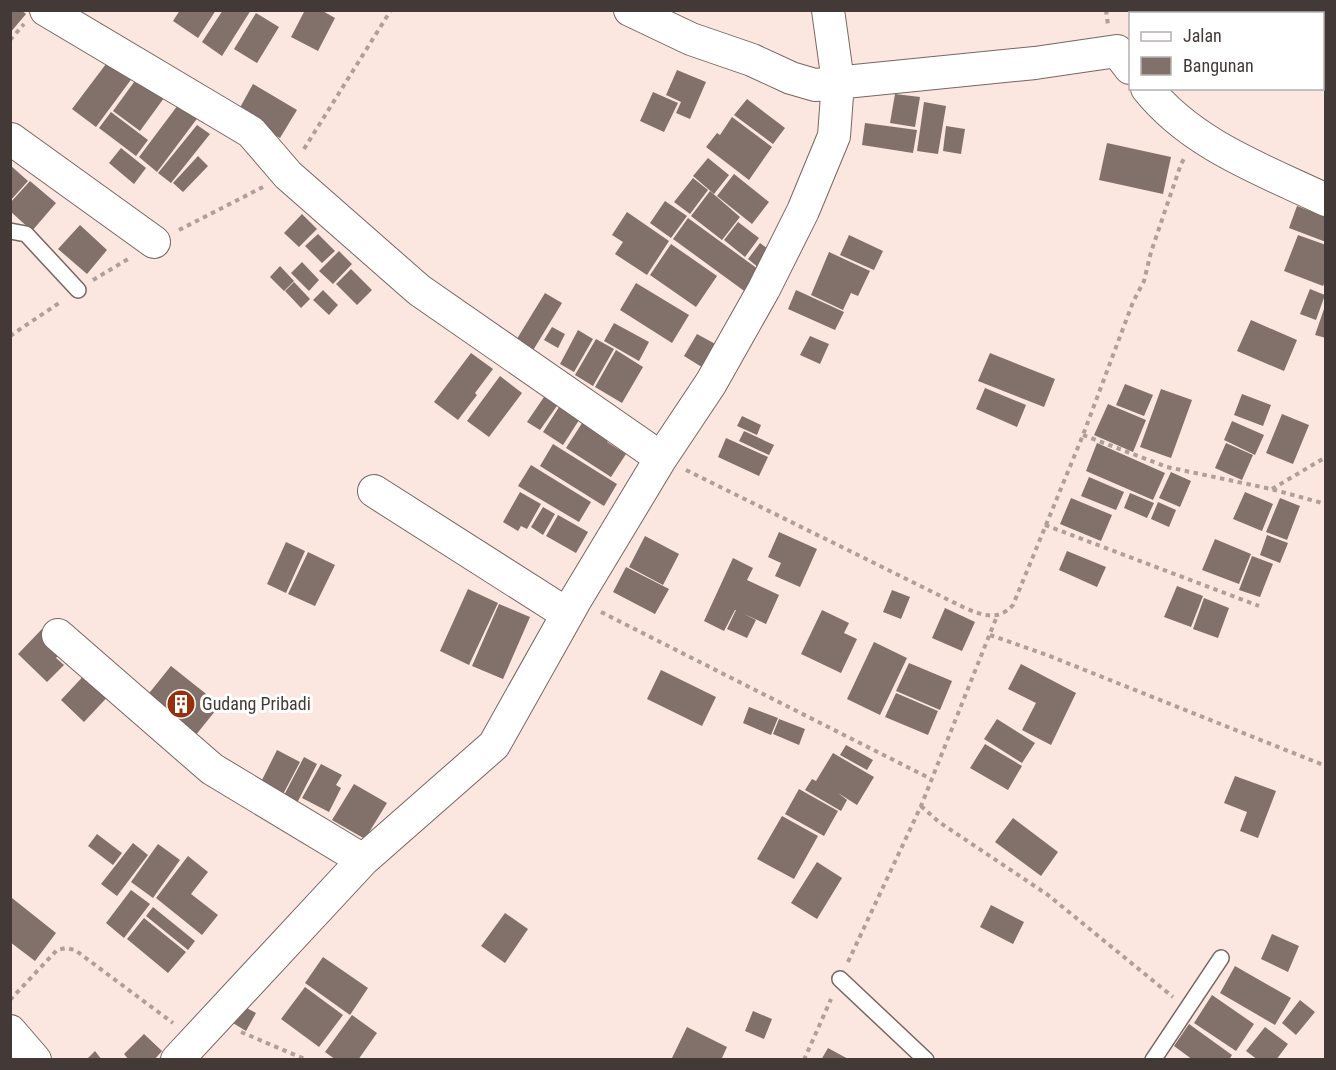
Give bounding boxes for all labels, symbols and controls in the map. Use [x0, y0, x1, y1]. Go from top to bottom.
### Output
legend [1129, 12, 1324, 90]
text: Jalan [1183, 25, 1222, 46]
text: Bangunan [1183, 55, 1254, 76]
building icon: Gudang Pribadi [165, 688, 197, 720]
place label: Gudang Pribadi [202, 693, 311, 714]

